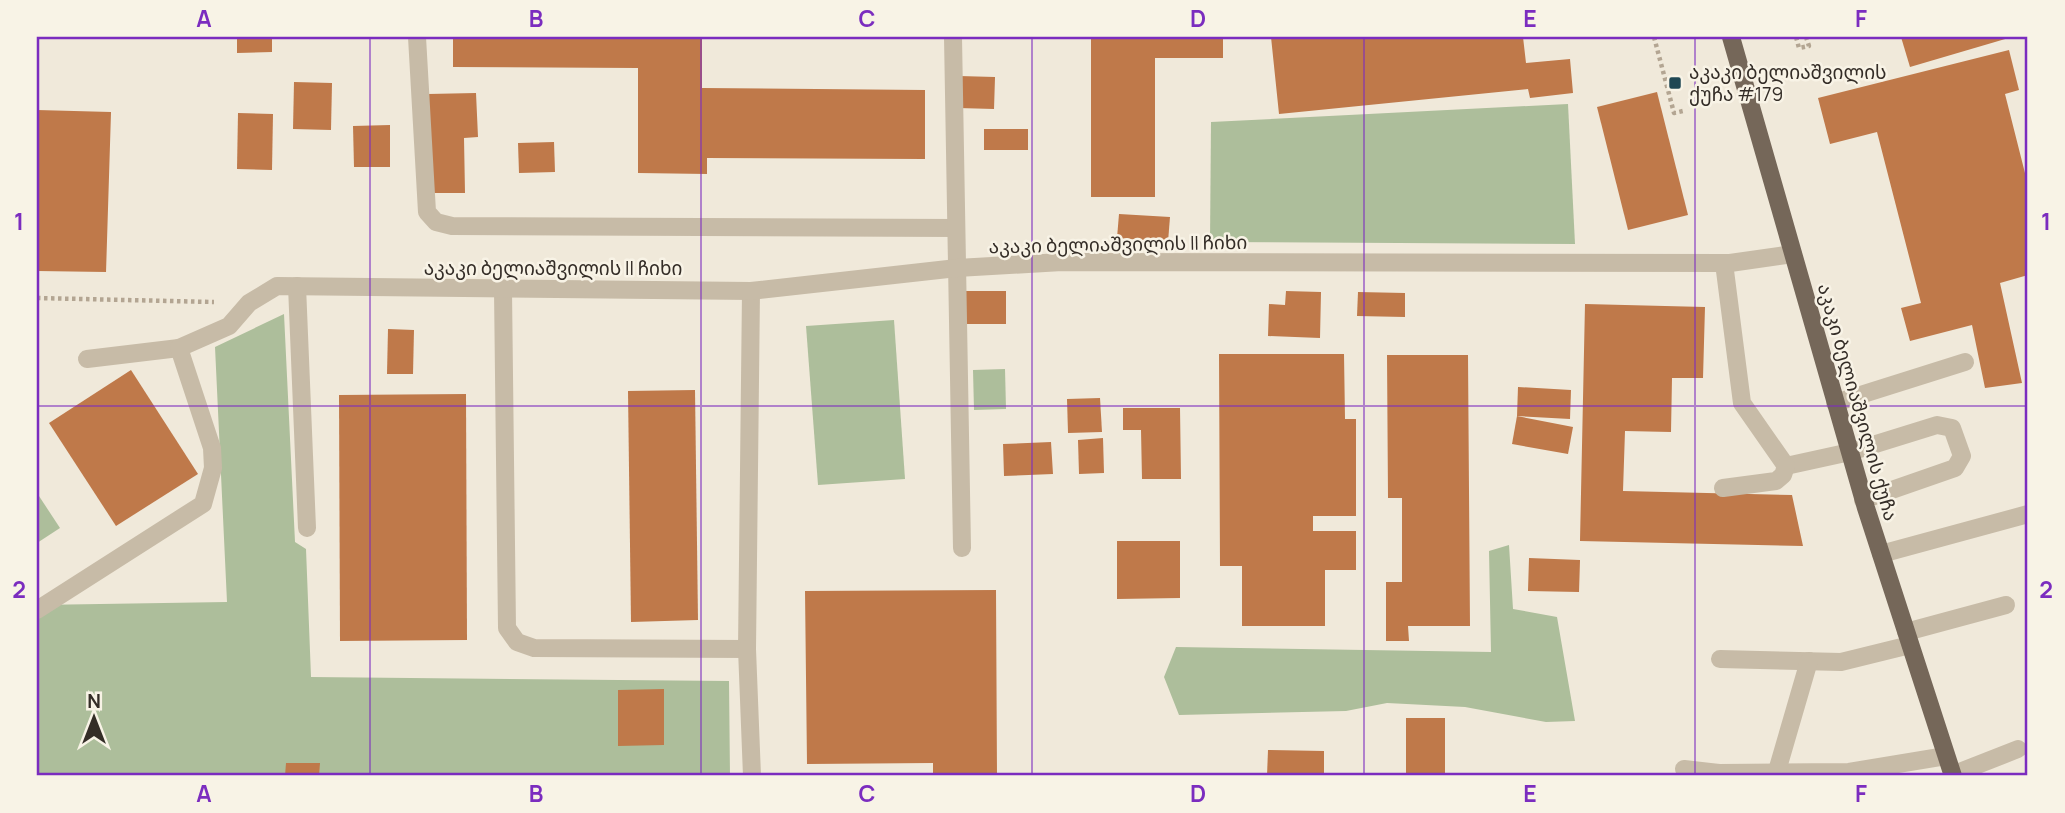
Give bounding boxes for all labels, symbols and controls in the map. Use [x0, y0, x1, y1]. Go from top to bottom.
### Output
text: A [196, 2, 212, 34]
text: B [529, 2, 543, 34]
text: C [859, 2, 876, 34]
text: D [1190, 2, 1206, 34]
text: E [1523, 2, 1537, 34]
text: F [1855, 2, 1867, 34]
place label: აკაკი ბელიაშვილის ქუჩა #179 [1689, 59, 1887, 107]
marker: აკაკი ბელიაშვილის ქუჩა #179 [1667, 75, 1683, 91]
text: 1 [14, 205, 24, 237]
text: 1 [2041, 205, 2051, 237]
street label: აკაკი ბელიაშვილის II ჩიხი [988, 229, 1248, 259]
street label: აკაკი ბელიაშვილის II ჩიხი [424, 255, 682, 281]
street label: აკაკი ბელიაშვილის ქუჩა [1812, 280, 1904, 524]
text: 2 [12, 573, 26, 605]
text: 2 [2039, 573, 2053, 605]
north arrow [60, 684, 130, 754]
text: N [87, 688, 101, 714]
text: A [196, 777, 212, 809]
text: B [529, 777, 543, 809]
text: C [859, 777, 876, 809]
text: D [1190, 777, 1206, 809]
text: E [1523, 777, 1537, 809]
text: F [1855, 777, 1867, 809]

